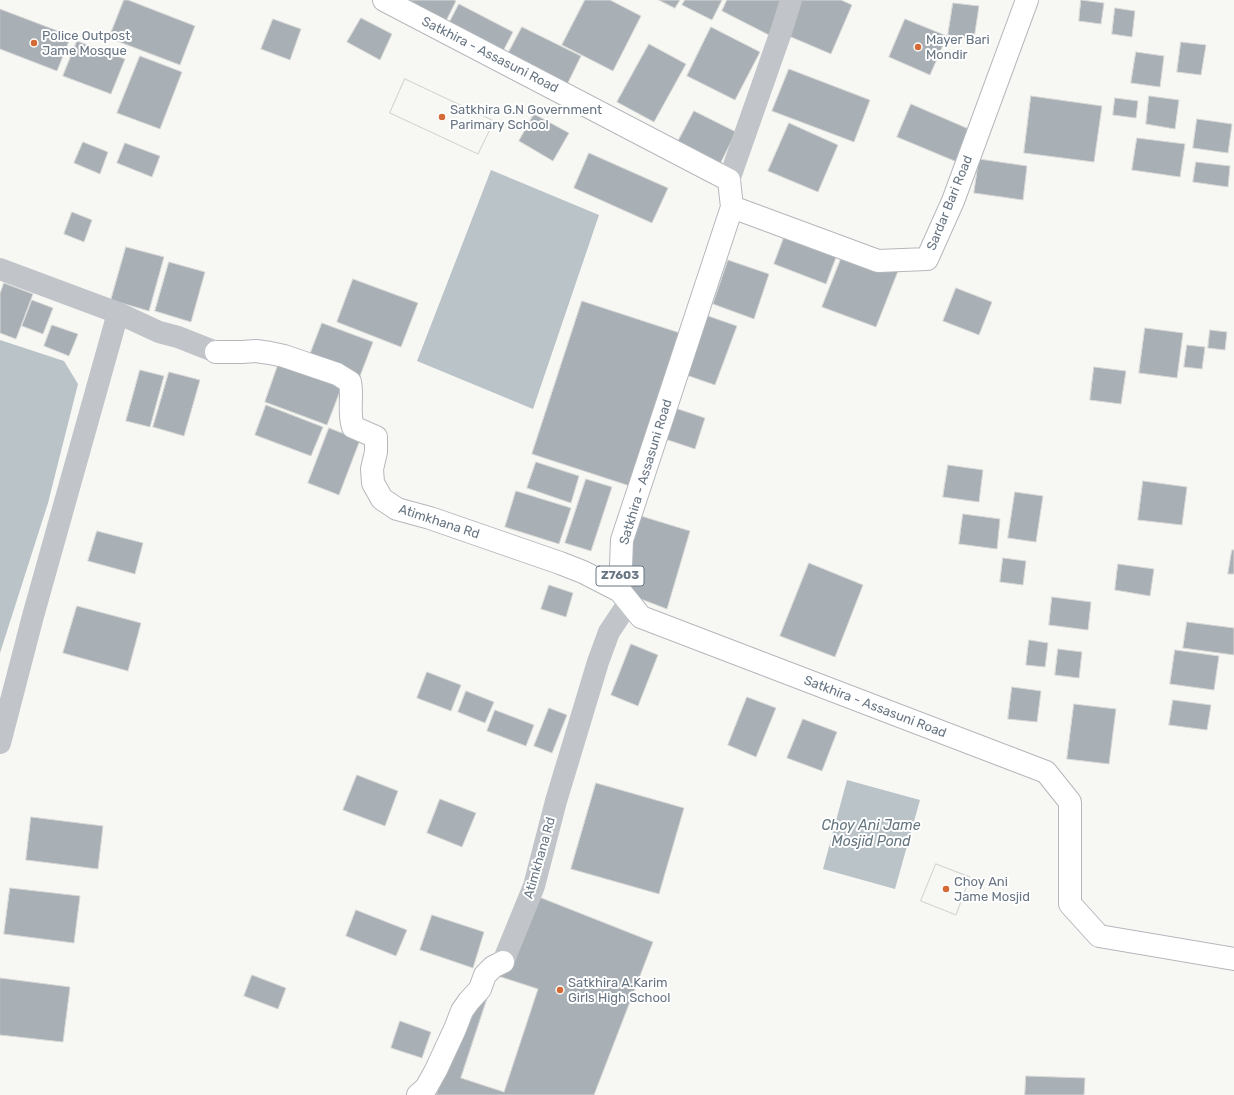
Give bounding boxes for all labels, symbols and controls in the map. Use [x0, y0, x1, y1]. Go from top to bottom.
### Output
street label: Satkhira - Assasuni Road [419, 14, 561, 96]
place label: Police Outpost Jame Mosque [42, 28, 130, 59]
place label: Mayer Bari Mondir [926, 32, 990, 63]
marker: Police Outpost Jame Mosque [29, 38, 39, 48]
marker: Mayer Bari Mondir [913, 42, 923, 52]
place label: Satkhira G.N Government Parimary School [450, 102, 602, 133]
marker: Satkhira G.N Government Parimary School [437, 112, 447, 122]
street label: Sardar Bari Road [924, 153, 976, 253]
street label: Satkhira - Assasuni Road [616, 397, 676, 547]
street label: Atimkhana Rd [396, 502, 482, 542]
road number: Z7603 [596, 566, 644, 586]
street label: Satkhira - Assasuni Road [802, 673, 948, 741]
street label: Atimkhana Rd [521, 815, 559, 901]
water label: Choy Ani Jame Mosjid Pond [822, 818, 920, 850]
place label: Choy Ani Jame Mosjid [954, 874, 1030, 905]
marker: Choy Ani Jame Mosjid [941, 884, 951, 894]
place label: Satkhira A.Karim Girls High School [568, 975, 670, 1006]
marker: Satkhira A.Karim Girls High School [555, 985, 565, 995]

